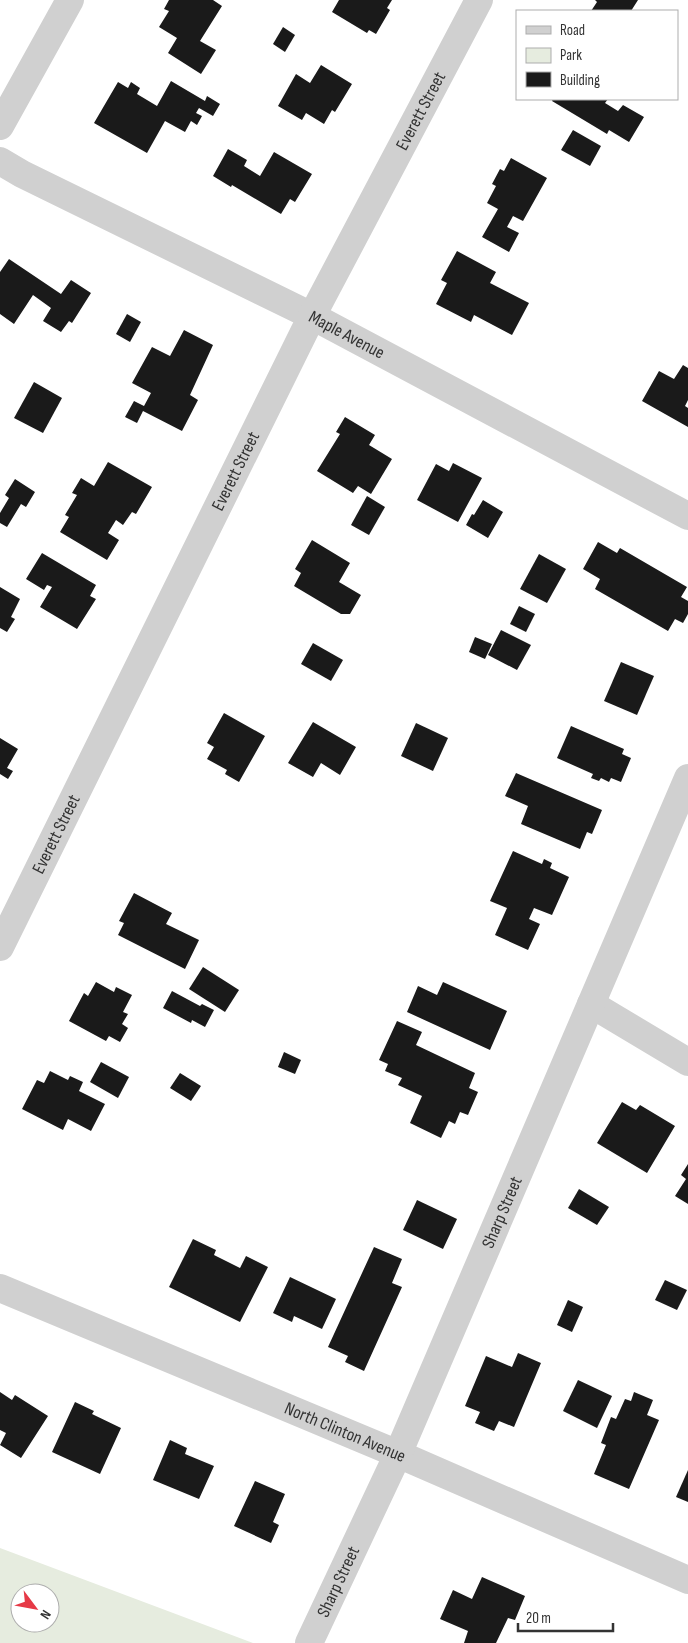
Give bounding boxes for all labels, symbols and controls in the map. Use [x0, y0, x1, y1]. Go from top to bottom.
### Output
legend [516, 10, 678, 100]
text: Road [560, 21, 585, 40]
text: Park [560, 46, 582, 65]
street label: Everett Street [392, 68, 450, 154]
text: Building [560, 71, 600, 90]
street label: Maple Avenue [305, 306, 388, 364]
street label: Everett Street [207, 428, 264, 514]
street label: Everett Street [28, 791, 85, 877]
street label: Sharp Street [478, 1173, 527, 1251]
street label: North Clinton Avenue [281, 1398, 409, 1467]
street label: Sharp Street [313, 1542, 364, 1621]
north arrow [10, 1583, 60, 1633]
scale bar [518, 1600, 613, 1632]
text: N [36, 1607, 55, 1622]
text: 20 m [526, 1609, 551, 1628]

